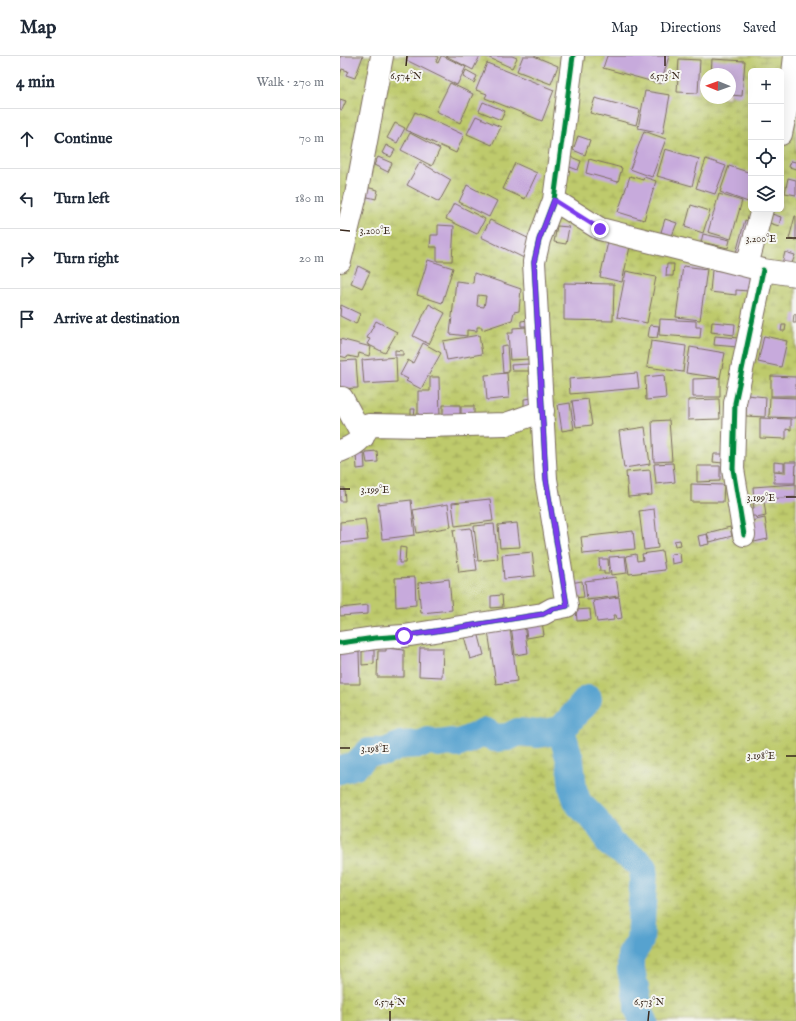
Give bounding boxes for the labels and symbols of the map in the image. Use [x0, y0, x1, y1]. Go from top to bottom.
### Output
north arrow [700, 68, 736, 104]
text: 6.574°N [390, 70, 422, 83]
text: 6.573°N [650, 70, 680, 83]
route end [591, 220, 609, 238]
text: 3.200°E [360, 225, 390, 238]
text: 3.200°E [746, 233, 776, 246]
text: 3.199°E [361, 484, 389, 497]
text: 3.199°E [747, 492, 775, 505]
route start [395, 627, 413, 645]
text: 3.198°E [361, 743, 389, 756]
text: 3.198°E [747, 750, 775, 763]
text: 6.574°N [374, 996, 406, 1009]
text: 6.573°N [634, 996, 664, 1009]

